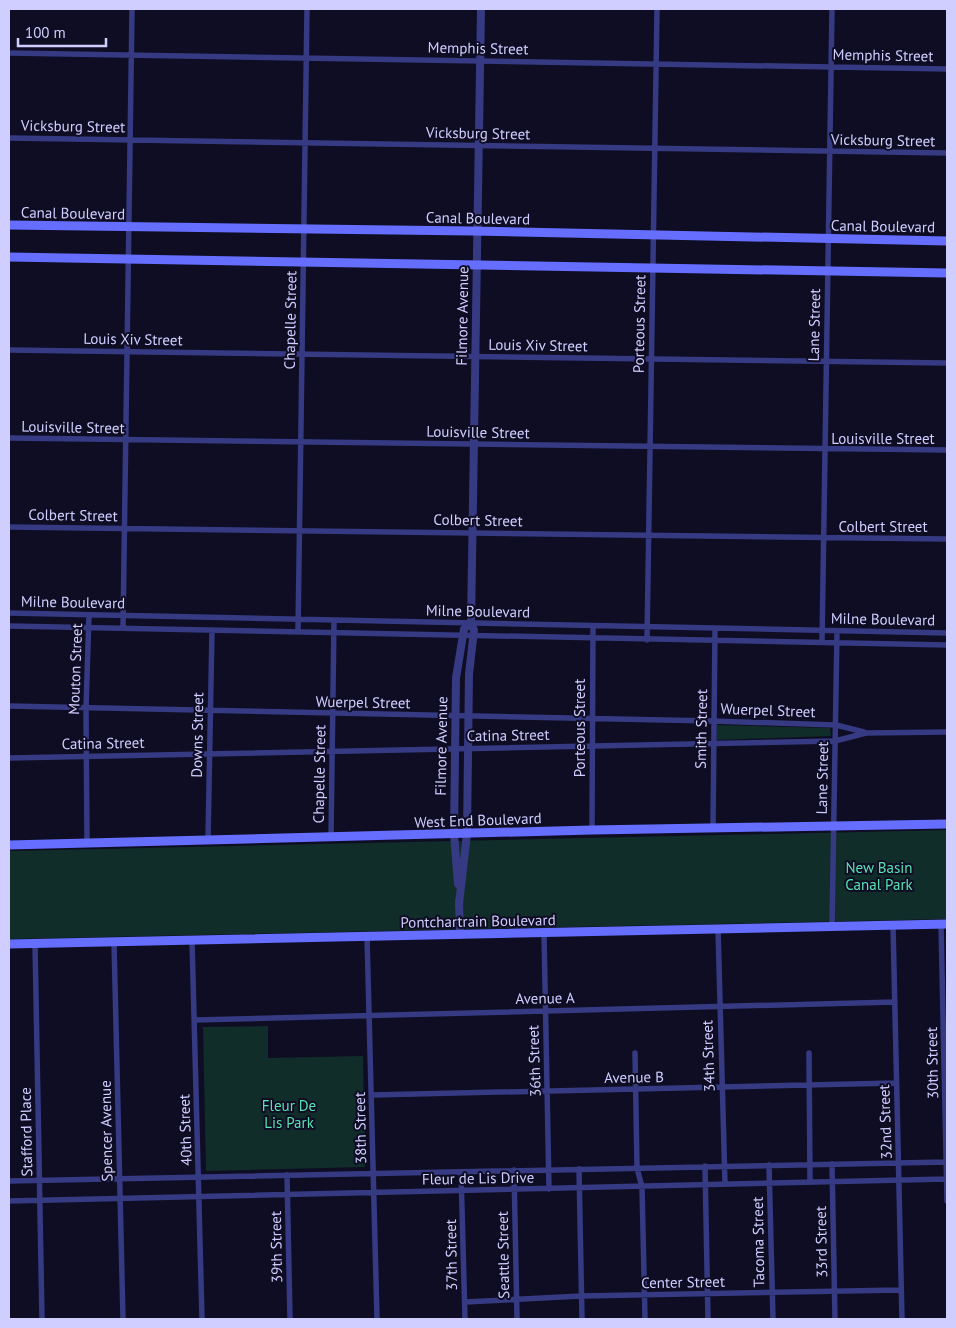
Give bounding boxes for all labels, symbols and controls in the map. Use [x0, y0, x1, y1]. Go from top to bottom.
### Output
scale bar [18, 15, 105, 47]
text: 100 m [25, 23, 66, 42]
street label: Memphis Street [428, 38, 528, 58]
street label: Memphis Street [833, 45, 933, 65]
street label: Vicksburg Street [20, 116, 125, 136]
street label: Vicksburg Street [425, 123, 530, 143]
street label: Vicksburg Street [830, 130, 935, 150]
street label: Canal Boulevard [21, 203, 125, 223]
street label: Canal Boulevard [426, 208, 530, 228]
street label: Canal Boulevard [831, 216, 935, 236]
street label: Filmore Avenue [452, 266, 472, 366]
street label: Chapelle Street [280, 271, 300, 369]
street label: Porteous Street [629, 275, 649, 373]
street label: Lane Street [804, 288, 824, 362]
street label: Louis Xiv Street [83, 329, 183, 349]
street label: Louis Xiv Street [488, 335, 588, 355]
street label: Louisville Street [21, 417, 125, 437]
street label: Louisville Street [426, 422, 530, 442]
street label: Louisville Street [831, 429, 935, 448]
street label: Colbert Street [28, 505, 118, 525]
street label: Colbert Street [433, 510, 523, 530]
street label: Colbert Street [838, 517, 928, 536]
street label: Milne Boulevard [21, 592, 125, 612]
street label: Milne Boulevard [426, 601, 530, 621]
street label: Milne Boulevard [831, 609, 935, 629]
street label: Mouton Street [64, 623, 86, 715]
street label: Porteous Street [570, 679, 589, 777]
street label: Smith Street [691, 689, 711, 769]
street label: Downs Street [187, 692, 207, 778]
street label: Wuerpel Street [315, 692, 411, 712]
street label: Filmore Avenue [431, 696, 451, 796]
street label: Wuerpel Street [720, 699, 816, 721]
street label: Chapelle Street [309, 725, 329, 823]
street label: Catina Street [466, 725, 550, 745]
street label: Catina Street [61, 733, 145, 753]
street label: Lane Street [812, 741, 832, 815]
street label: West End Boulevard [414, 808, 542, 832]
park label: New Basin Canal Park [845, 858, 913, 894]
street label: Pontchartrain Boulevard [400, 910, 556, 932]
street label: Avenue A [515, 988, 575, 1008]
street label: 34th Street [697, 1020, 719, 1092]
street label: 36th Street [523, 1025, 545, 1097]
street label: 30th Street [922, 1027, 942, 1099]
street label: Avenue B [604, 1067, 664, 1087]
street label: Spencer Avenue [96, 1080, 116, 1182]
street label: 32nd Street [874, 1084, 896, 1160]
street label: Stafford Place [16, 1087, 36, 1177]
street label: 38th Street [350, 1092, 370, 1164]
street label: 40th Street [174, 1094, 196, 1166]
park label: Fleur De Lis Park [262, 1096, 316, 1132]
street label: Fleur de Lis Drive [422, 1168, 534, 1188]
street label: Tacoma Street [748, 1197, 768, 1287]
street label: 33rd Street [811, 1206, 831, 1278]
street label: 39th Street [266, 1211, 286, 1283]
street label: Seattle Street [493, 1211, 513, 1299]
street label: 37th Street [441, 1219, 461, 1291]
street label: Center Street [641, 1272, 725, 1292]

